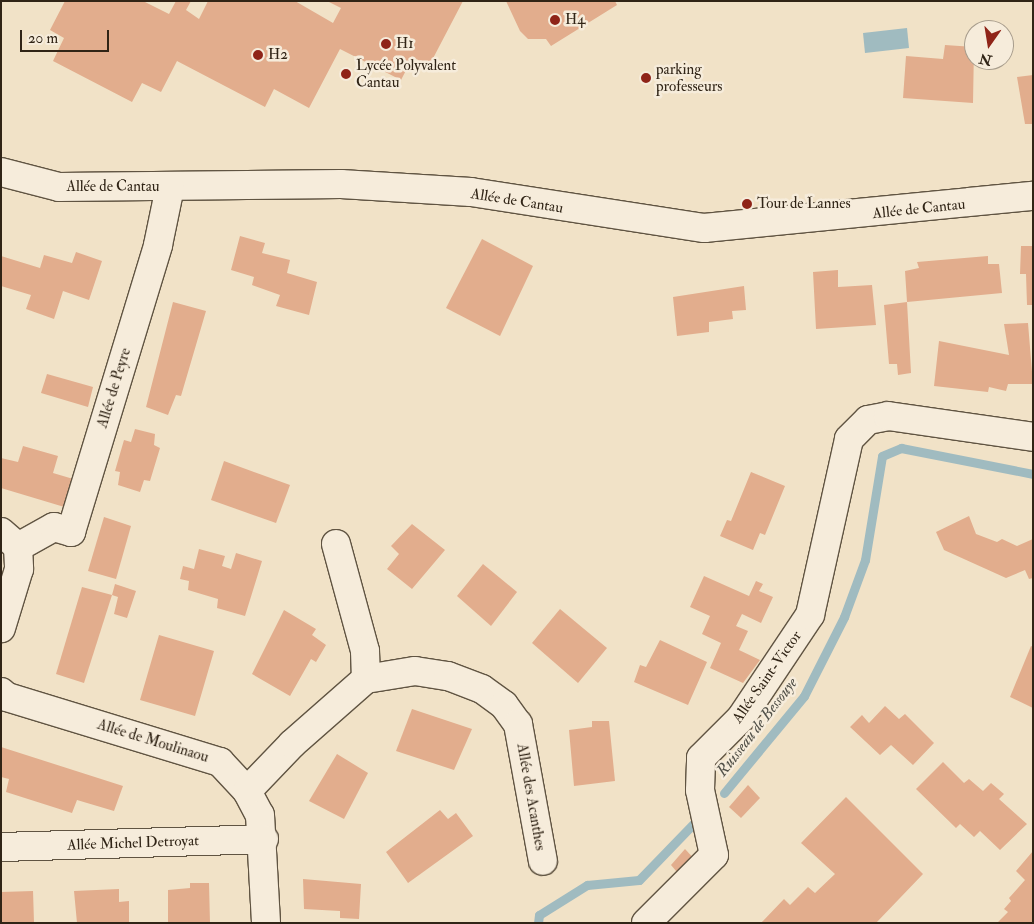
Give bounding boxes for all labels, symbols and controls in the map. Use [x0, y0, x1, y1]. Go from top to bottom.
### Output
place label: H4 [565, 11, 585, 29]
marker: H4 [549, 14, 561, 26]
scale bar [22, 20, 111, 52]
north arrow [964, 20, 1014, 70]
text: 20 m [28, 29, 58, 48]
place label: H1 [396, 35, 414, 53]
marker: H1 [380, 38, 392, 50]
place label: H2 [268, 46, 288, 64]
marker: H2 [252, 49, 264, 61]
text: N [978, 49, 994, 69]
place label: Lycée Polyvalent Cantau [356, 56, 456, 91]
place label: parking professeurs [656, 60, 722, 95]
marker: Lycée Polyvalent Cantau [340, 68, 352, 80]
marker: parking professeurs [640, 72, 652, 84]
street label: Allée de Cantau [66, 178, 160, 196]
street label: Allée de Cantau [470, 185, 564, 217]
place label: Tour de Lannes [757, 195, 851, 213]
street label: Allée de Cantau [872, 195, 966, 223]
marker: Tour de Lannes [741, 198, 753, 210]
street label: Allée de Peyre [93, 346, 135, 430]
street label: Allée Saint-Victor [729, 627, 805, 727]
water label: Ruisseau de Bessouye [713, 674, 801, 780]
street label: Allée de Moulinaou [95, 715, 211, 767]
street label: Allée des Acanthes [513, 742, 549, 852]
street label: Allée Michel Detroyat [67, 832, 199, 854]

